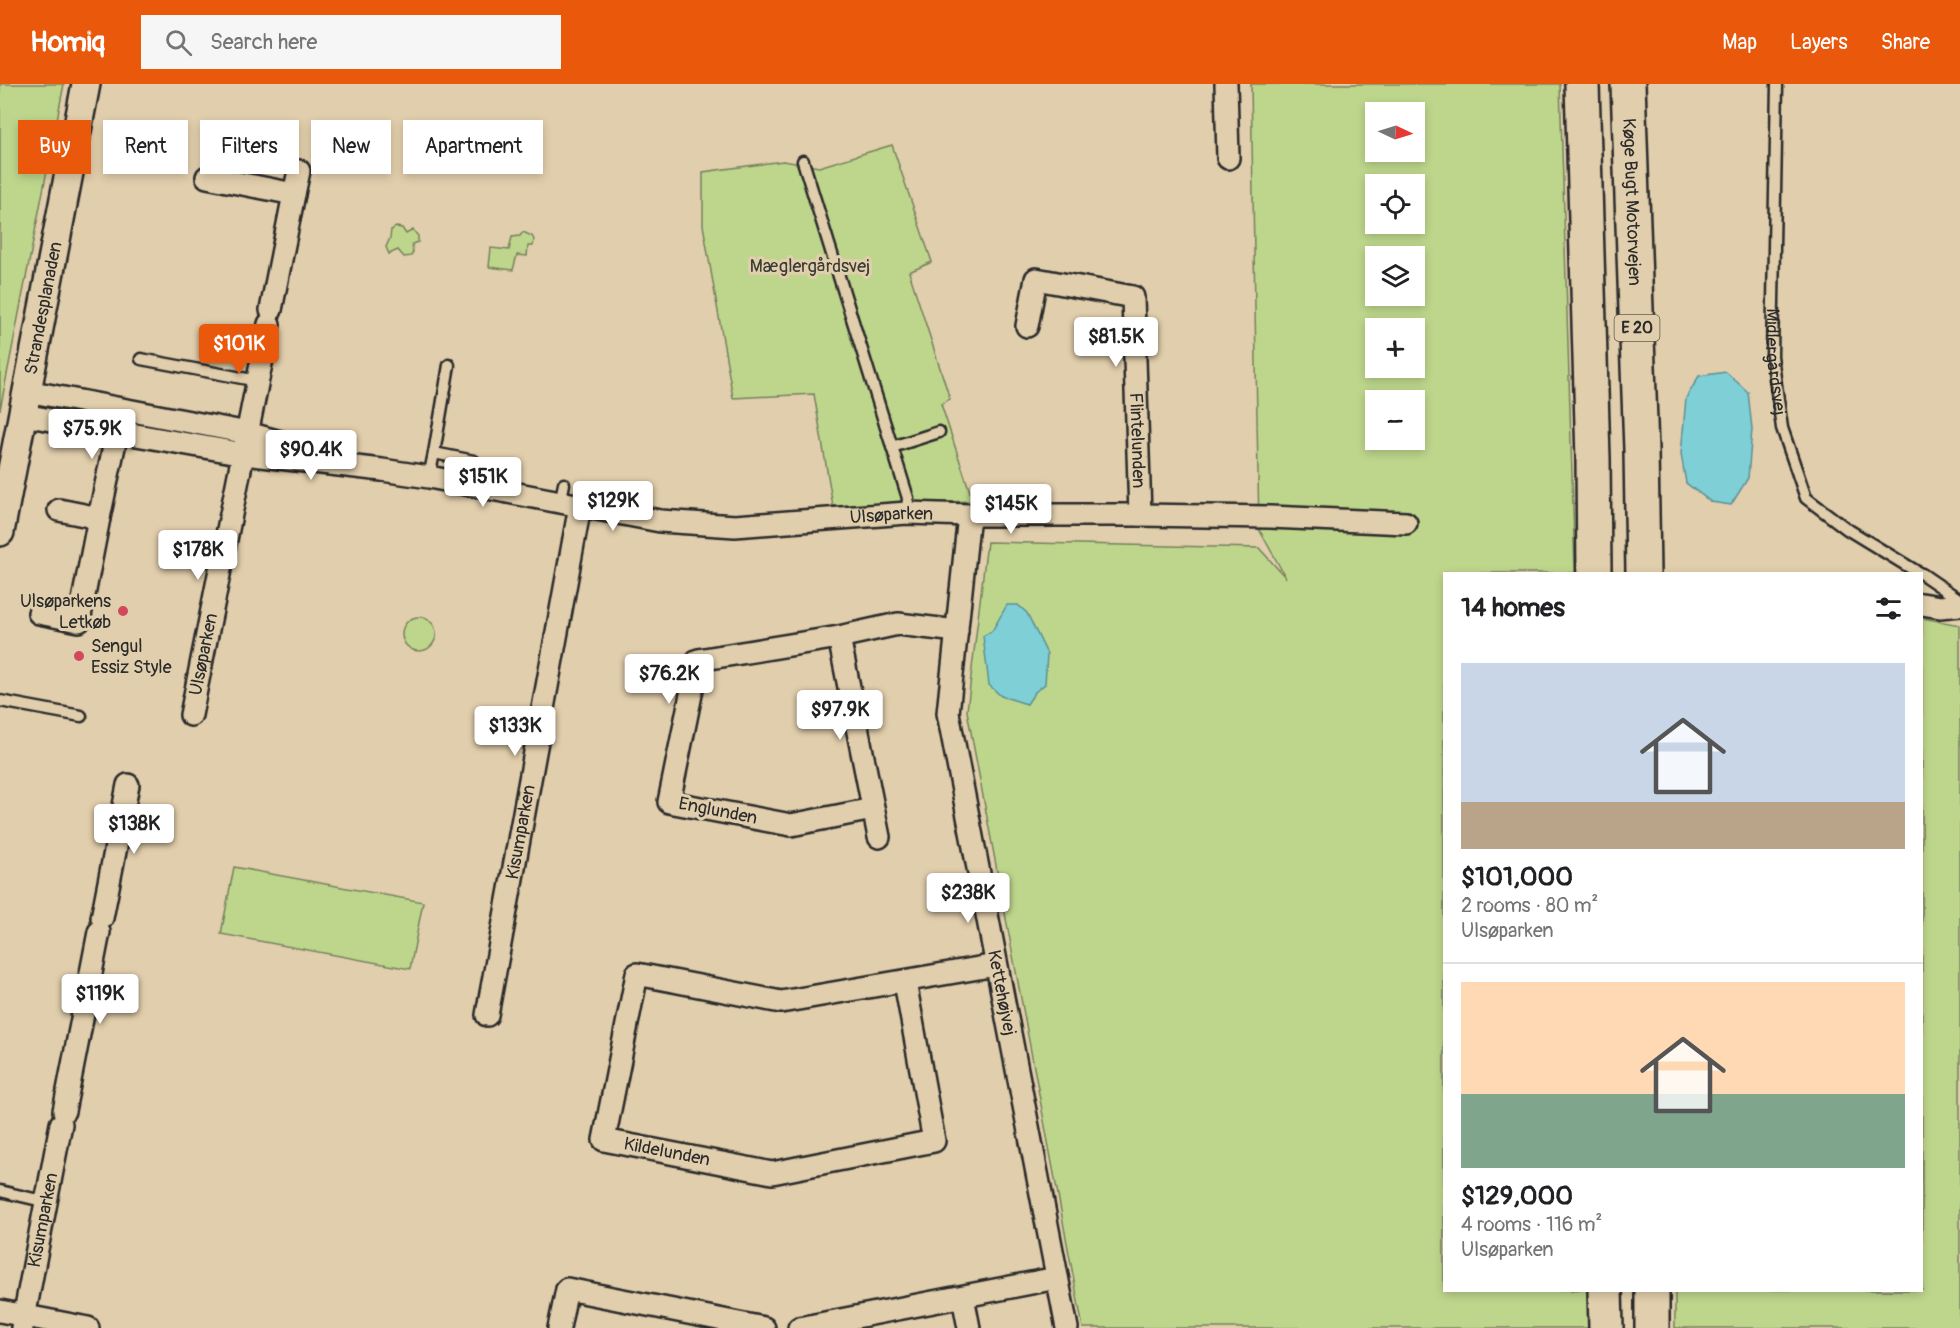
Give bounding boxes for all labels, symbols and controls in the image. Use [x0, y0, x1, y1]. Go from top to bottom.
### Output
search box [141, 15, 561, 69]
text: Homiq [30, 25, 105, 60]
icon: search [162, 26, 195, 59]
text: Search here [210, 28, 317, 56]
text: Map [1722, 29, 1757, 56]
text: Layers [1790, 29, 1848, 56]
text: Share [1881, 29, 1930, 56]
north arrow [1365, 102, 1425, 162]
map controls [1365, 102, 1425, 450]
street label: Køge Bugt Motorvejen [1618, 118, 1647, 286]
chip: Buy [18, 120, 91, 174]
chip: Rent [103, 120, 188, 174]
chip: Filters [200, 120, 299, 174]
chip: New [311, 120, 391, 174]
chip: Apartment [403, 120, 543, 174]
button: locate [1365, 174, 1425, 234]
street label: Strandesplanaden [19, 240, 67, 377]
button: layers [1365, 246, 1425, 306]
park label: Mæglergårdsvej [750, 255, 870, 278]
street label: Midlergårdsvej [1760, 308, 1792, 417]
road number: E 20 [1614, 315, 1660, 341]
pin: $81.5K [1067, 317, 1165, 368]
button: + [1365, 318, 1425, 378]
pin: $101K [197, 324, 281, 375]
text: $81.5K [1088, 324, 1144, 349]
text: $101K [213, 331, 265, 356]
button: − [1365, 390, 1425, 450]
street label: Flintelunden [1125, 392, 1151, 489]
pin: $75.9K [43, 409, 141, 460]
text: $75.9K [63, 416, 122, 441]
pin: $90.4K [262, 430, 360, 481]
text: $90.4K [280, 437, 342, 462]
pin: $151K [441, 457, 525, 508]
text: $151K [458, 464, 508, 489]
pin: $129K [571, 481, 655, 532]
pin: $145K [969, 484, 1053, 535]
text: $129K [587, 488, 639, 513]
text: $145K [984, 491, 1038, 516]
street label: Ulsøparken [849, 502, 933, 529]
pin: $178K [156, 530, 240, 581]
text: $178K [172, 537, 224, 562]
place label: Ulsøparkens Letkøb [20, 590, 111, 634]
text: 14 homes [1461, 592, 1565, 624]
icon: filters [1872, 592, 1905, 625]
marker: Ulsøparkens Letkøb [116, 604, 130, 618]
street label: Ulsøparken [184, 611, 223, 697]
place label: Sengul Essiz Style [91, 635, 172, 679]
marker: Sengul Essiz Style [72, 649, 86, 663]
pin: $76.2K [620, 654, 718, 705]
text: $76.2K [639, 661, 699, 686]
pin: $97.9K [791, 690, 889, 741]
text: $97.9K [811, 697, 869, 722]
icon: home [1629, 702, 1737, 810]
pin: $133K [473, 706, 557, 757]
text: $133K [488, 713, 542, 738]
street label: Kisumparken [501, 783, 540, 881]
street label: Englunden [677, 792, 759, 830]
pin: $138K [92, 804, 176, 855]
text: $138K [108, 811, 160, 836]
text: $101,000 [1461, 861, 1573, 893]
pin: $238K [926, 873, 1010, 924]
text: $238K [941, 880, 995, 905]
text: 2 rooms · 80 m² [1461, 893, 1598, 918]
text: Ulsøparken [1461, 918, 1554, 943]
street label: Kettehøjvej [983, 948, 1022, 1037]
pin: $119K [58, 974, 142, 1025]
text: $119K [76, 981, 124, 1006]
icon: home [1629, 1021, 1737, 1129]
street label: Kildelunden [622, 1132, 712, 1172]
street label: Kisumparken [22, 1171, 63, 1269]
text: $129,000 [1461, 1180, 1573, 1212]
text: 4 rooms · 116 m² [1461, 1212, 1602, 1237]
text: Ulsøparken [1461, 1237, 1554, 1262]

